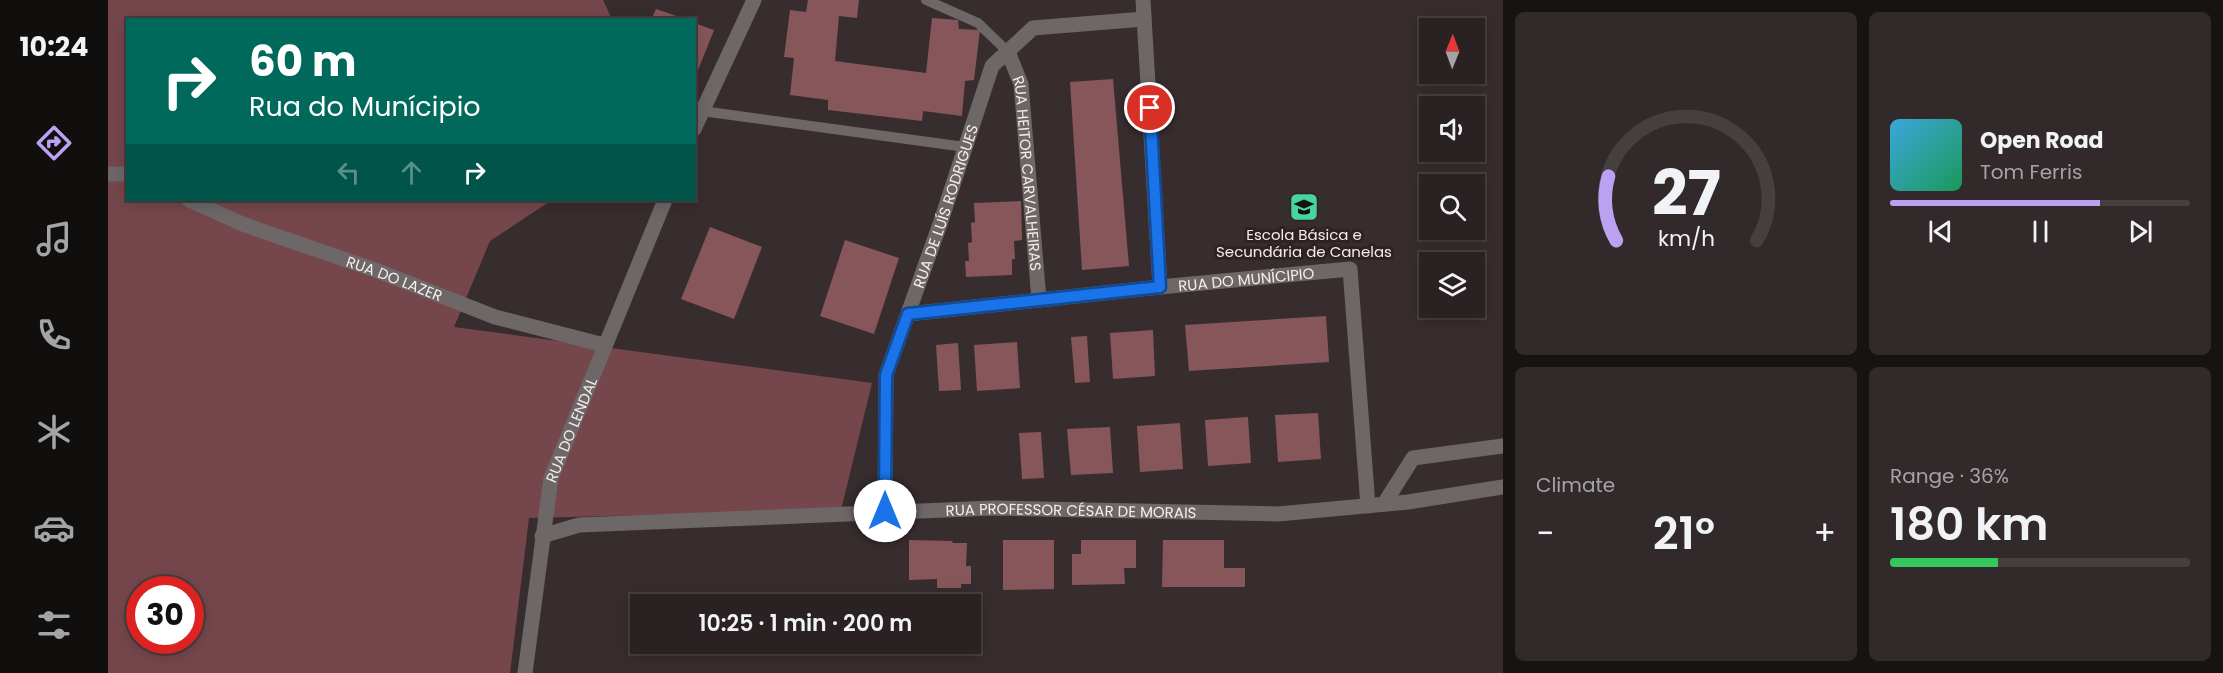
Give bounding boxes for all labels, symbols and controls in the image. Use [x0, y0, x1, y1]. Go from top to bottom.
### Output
north arrow [1419, 18, 1485, 84]
map controls [1419, 18, 1485, 318]
text: 10:24 [19, 28, 89, 65]
text: 60 m [249, 32, 357, 91]
icon: right [150, 42, 228, 120]
street label: RUA HEITOR CARVALHEIRAS [1008, 72, 1047, 272]
pin [1124, 82, 1175, 133]
text: Rua do Munícipio [249, 88, 481, 125]
icon: arrive [1133, 91, 1166, 124]
button: sound [1419, 96, 1485, 162]
icon: directions [33, 122, 75, 164]
street label: RUA DE LUÍS RODRIGUES [907, 122, 983, 291]
text: Open Road [1980, 125, 2104, 156]
text: 27 [1651, 149, 1721, 237]
icon: left [332, 156, 365, 189]
icon: ahead [395, 156, 428, 189]
icon: right [458, 156, 491, 189]
text: Tom Ferris [1980, 158, 2082, 186]
button: search [1419, 174, 1485, 240]
school or university icon: Escola Básica e Secundária de Canelas [1288, 191, 1320, 223]
icon: previous [1924, 215, 1957, 248]
icon: pause [2024, 215, 2057, 248]
icon: next [2124, 215, 2157, 248]
icon: music [33, 218, 75, 260]
text: km/h [1657, 223, 1715, 254]
place label: Escola Básica e Secundária de Canelas [1216, 224, 1392, 262]
street label: RUA DO LAZER [344, 250, 446, 306]
button: layers [1419, 252, 1485, 318]
street label: RUA DO MUNÍCIPIO [1177, 262, 1315, 296]
icon: phone [33, 314, 75, 356]
street label: RUA DO LENDAL [540, 373, 602, 485]
icon: climate [33, 411, 75, 453]
text: Range · 36% [1890, 462, 2009, 490]
text: Climate [1536, 471, 1615, 499]
position arrow [853, 479, 917, 543]
text: 180 km [1890, 493, 2048, 556]
street label: RUA PROFESSOR CÉSAR DE MORAIS [945, 497, 1197, 523]
text: 21° [1653, 502, 1715, 565]
icon: car [33, 507, 75, 549]
text: − [1536, 510, 1554, 557]
text: + [1813, 510, 1836, 557]
speed limit sign: 30 [126, 576, 204, 654]
icon: filters [33, 604, 75, 646]
text: 10:25 · 1 min · 200 m [699, 608, 912, 639]

